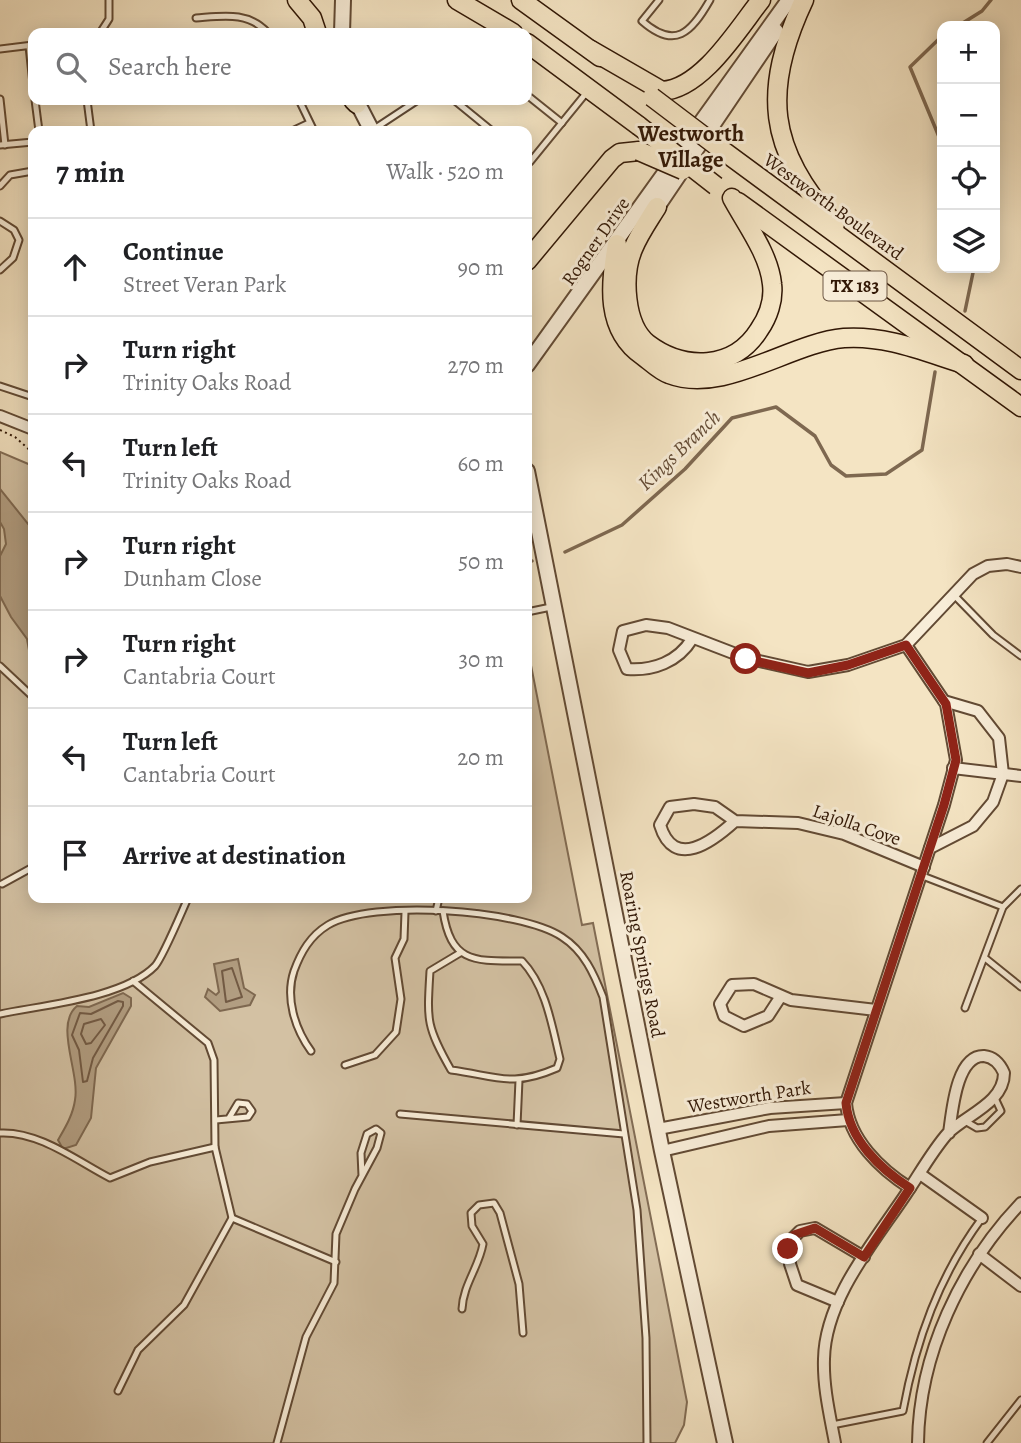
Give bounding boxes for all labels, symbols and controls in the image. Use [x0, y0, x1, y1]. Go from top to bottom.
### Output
map controls [937, 21, 1000, 273]
button: + [937, 21, 1000, 84]
search box [28, 28, 532, 105]
icon: search [52, 48, 90, 86]
text: Search here [108, 49, 232, 84]
button: − [937, 84, 1000, 147]
district label: Westworth Village [637, 118, 744, 175]
street label: Westworth Boulevard [757, 147, 909, 267]
button: locate [937, 147, 1000, 210]
text: 7 min [56, 152, 125, 192]
text: Walk · 520 m [386, 156, 504, 187]
street label: Rogner Drive [556, 192, 636, 291]
button: layers [937, 210, 1000, 273]
text: Continue [123, 234, 224, 269]
icon: ahead [56, 248, 94, 286]
text: 90 m [458, 252, 504, 283]
text: Street Veran Park [123, 269, 286, 300]
road number: TX 183 [824, 272, 886, 300]
text: Turn right [123, 332, 236, 367]
icon: right [56, 346, 94, 384]
text: 270 m [447, 350, 504, 381]
text: Trinity Oaks Road [123, 367, 291, 398]
water label: Kings Branch [631, 403, 727, 497]
text: Turn left [123, 430, 218, 465]
icon: left [56, 444, 94, 482]
text: 60 m [457, 448, 504, 479]
text: Trinity Oaks Road [123, 465, 291, 496]
text: Turn right [123, 528, 236, 563]
icon: right [56, 542, 94, 580]
text: 50 m [458, 546, 504, 577]
text: Dunham Close [123, 563, 262, 594]
text: Turn right [123, 626, 236, 661]
icon: right [56, 640, 94, 678]
route start [730, 643, 761, 674]
text: 30 m [458, 644, 504, 675]
text: Cantabria Court [123, 661, 276, 692]
text: Turn left [123, 724, 218, 759]
icon: left [56, 738, 94, 776]
text: 20 m [457, 742, 504, 773]
text: Cantabria Court [123, 759, 276, 790]
street label: Lajolla Cove [809, 798, 904, 852]
icon: arrive [56, 836, 94, 874]
text: Arrive at destination [123, 838, 346, 873]
street label: Roaring Springs Road [613, 869, 671, 1041]
street label: Westworth Park [685, 1074, 813, 1120]
route end [772, 1233, 803, 1264]

